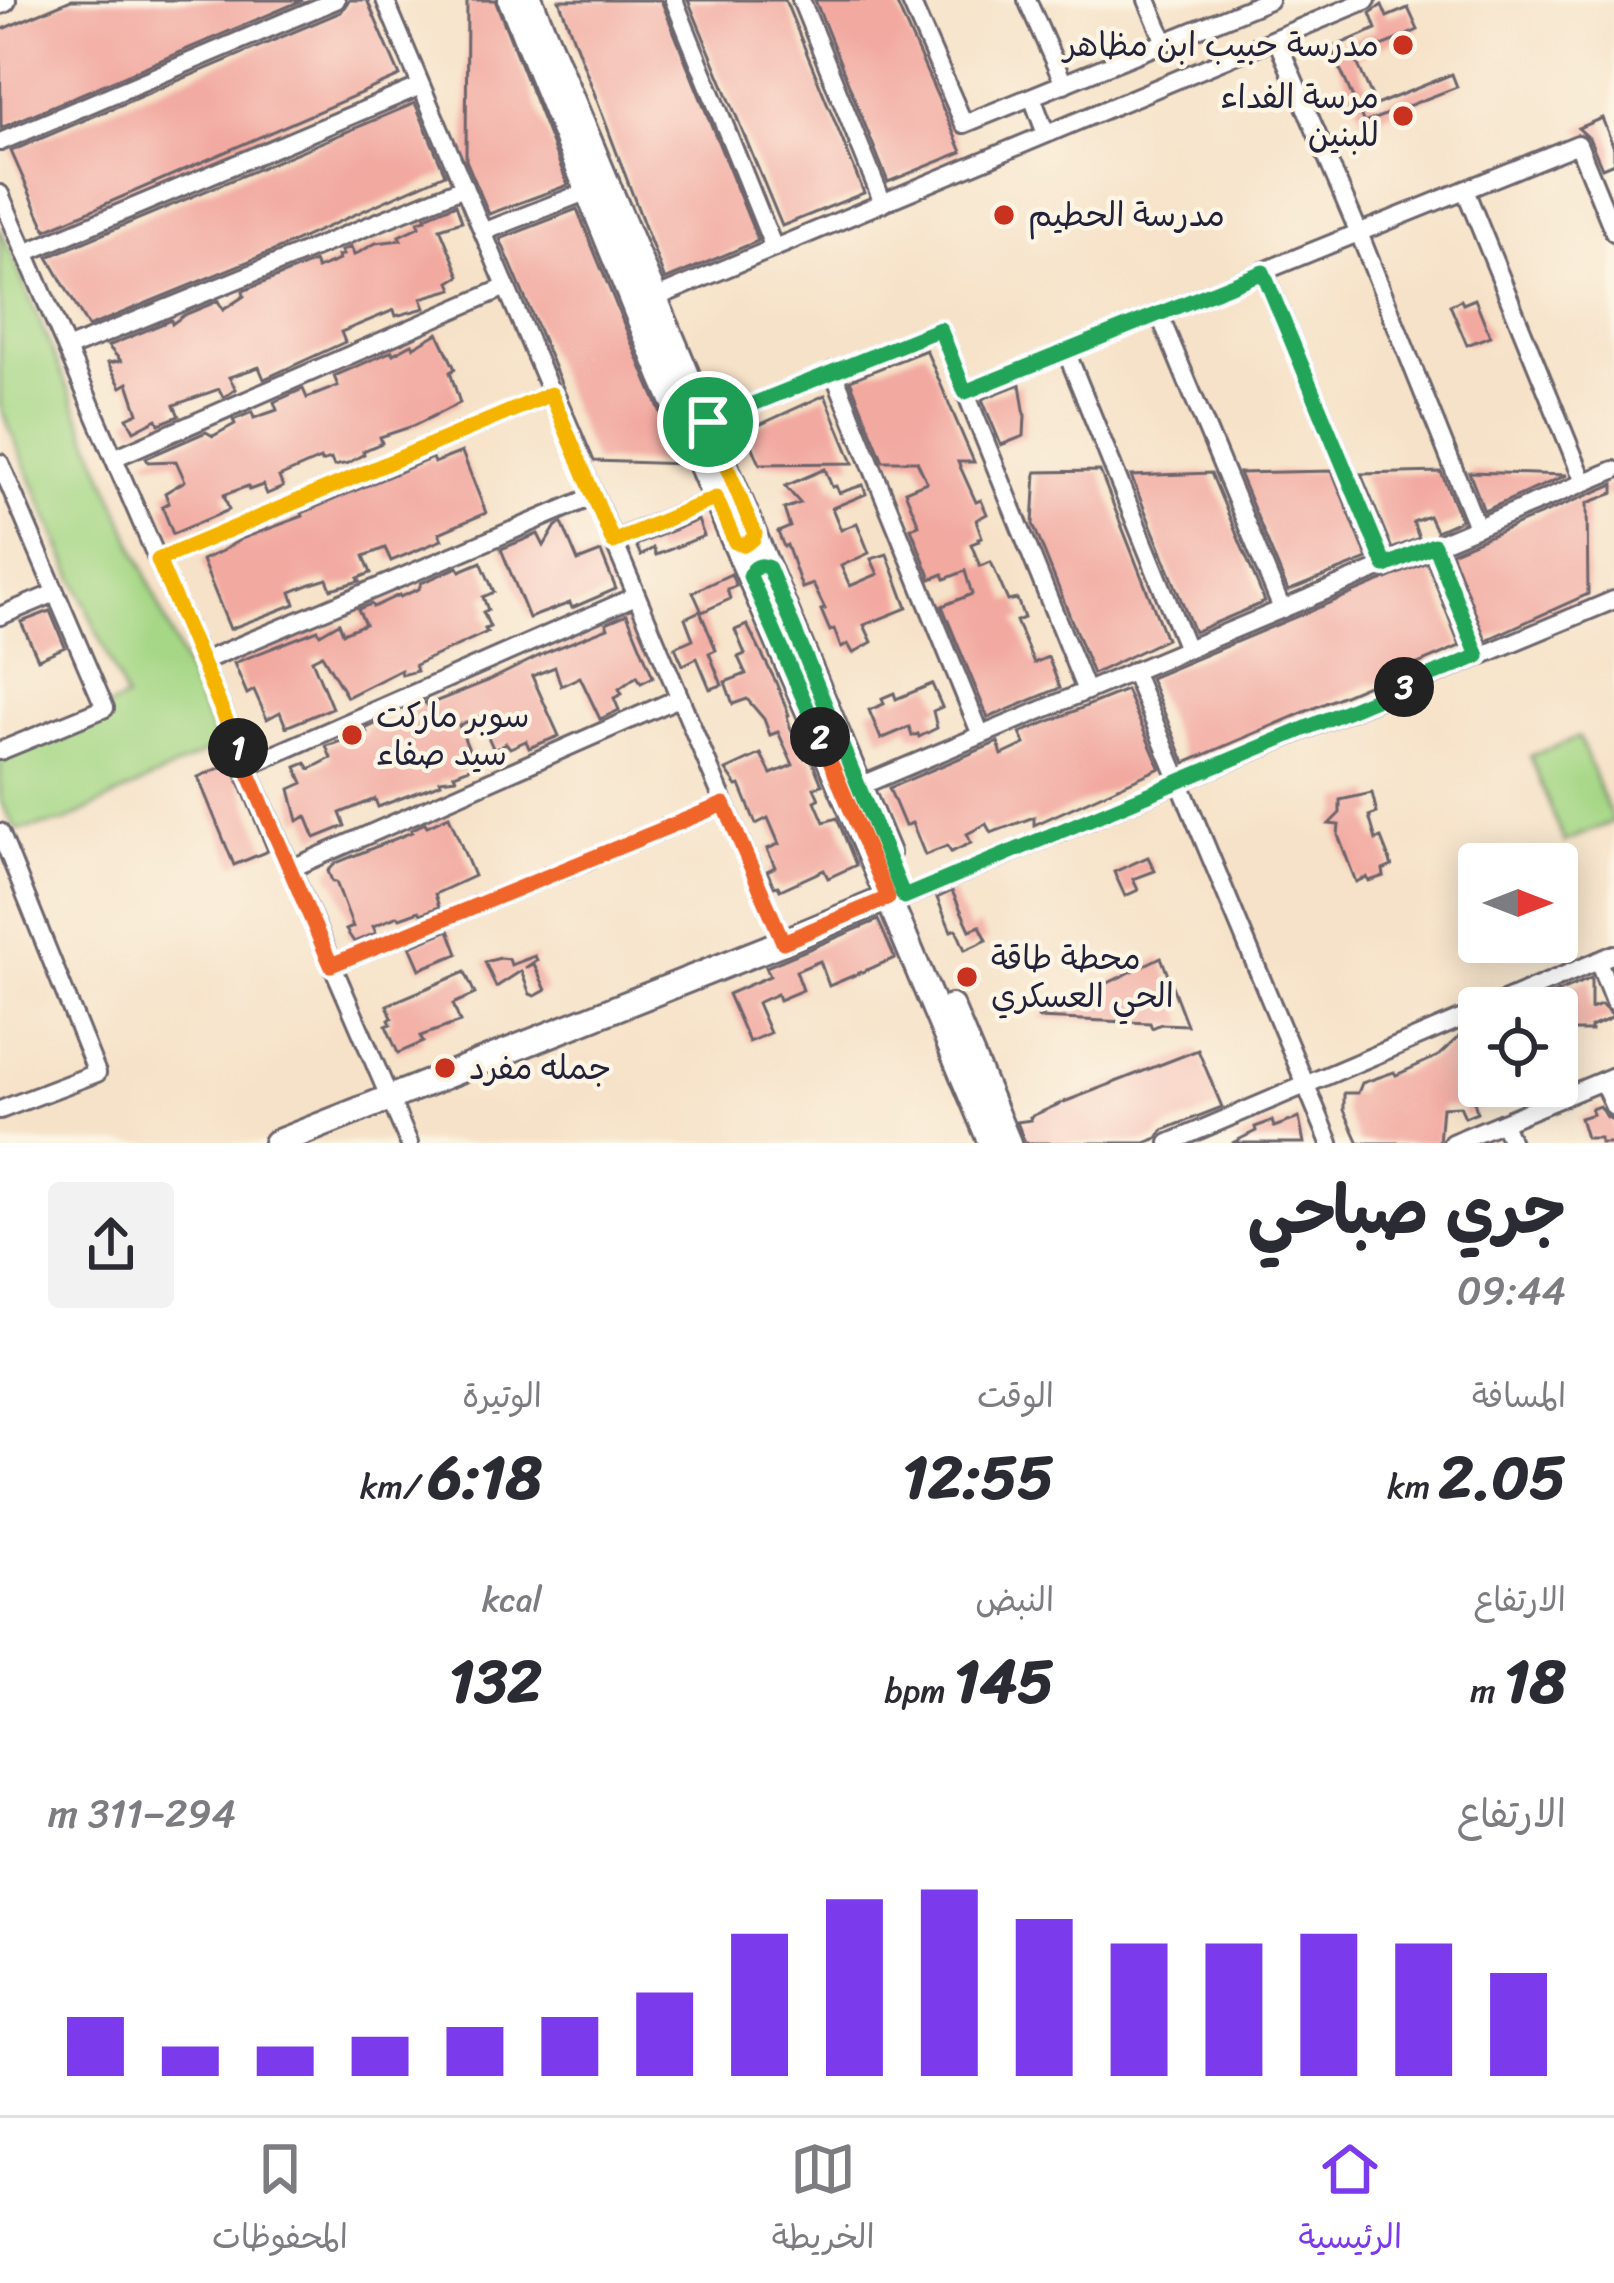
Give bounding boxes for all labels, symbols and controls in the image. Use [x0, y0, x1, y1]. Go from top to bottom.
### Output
place label: مدرسة حبيب ابن مظاهر [1060, 16, 1379, 74]
marker: مدرسة حبيب ابن مظاهر [1390, 32, 1416, 58]
place label: مرسة الفداء للبنين [1221, 68, 1379, 164]
marker: مرسة الفداء للبنين [1390, 103, 1416, 129]
place label: مدرسة الحطيم [1028, 186, 1225, 244]
marker: مدرسة الحطيم [991, 202, 1017, 228]
pin [657, 371, 759, 473]
icon: arrive [675, 389, 741, 455]
pin: 3 [1374, 657, 1434, 717]
text: 3 [1395, 658, 1413, 716]
place label: سوبر ماركت سيد صفاء [376, 687, 530, 783]
pin: 2 [790, 707, 850, 767]
text: 2 [810, 708, 830, 766]
pin: 1 [208, 718, 268, 778]
text: 1 [231, 719, 245, 777]
marker: سوبر ماركت سيد صفاء [339, 722, 365, 748]
north arrow [1458, 843, 1578, 963]
map controls [1458, 843, 1578, 1107]
place label: محطة طاقة الحي العسكري [991, 929, 1174, 1025]
marker: محطة طاقة الحي العسكري [954, 964, 980, 990]
button: locate [1458, 987, 1578, 1107]
place label: جمله مفرد [469, 1039, 611, 1097]
marker: جمله مفرد [432, 1055, 458, 1081]
text: جري صباحي [1248, 1152, 1566, 1269]
button: share [48, 1182, 174, 1308]
text: 09:44 [1457, 1256, 1566, 1325]
text: الوتيرة [462, 1367, 542, 1425]
text: الوقت [977, 1367, 1054, 1425]
text: المسافة [1472, 1367, 1566, 1425]
text: 6:18 [428, 1425, 542, 1531]
text: 12:55 [902, 1425, 1054, 1531]
text: 2.05 [1439, 1425, 1566, 1531]
text: /km [360, 1458, 428, 1516]
text: km [1387, 1458, 1439, 1516]
text: kcal [482, 1571, 542, 1629]
text: النبض [975, 1571, 1054, 1629]
text: الارتفاع [1473, 1571, 1566, 1629]
text: 132 [449, 1629, 542, 1735]
text: 145 [954, 1629, 1054, 1735]
text: 18 [1504, 1629, 1566, 1735]
text: bpm [885, 1662, 954, 1720]
text: m [1470, 1662, 1504, 1720]
text: 294–311 m [48, 1779, 236, 1848]
text: الارتفاع [1457, 1779, 1566, 1848]
tab: المحفوظات [212, 2136, 348, 2266]
tab: الخريطة [772, 2136, 875, 2266]
tab: الرئيسية [1298, 2136, 1402, 2266]

